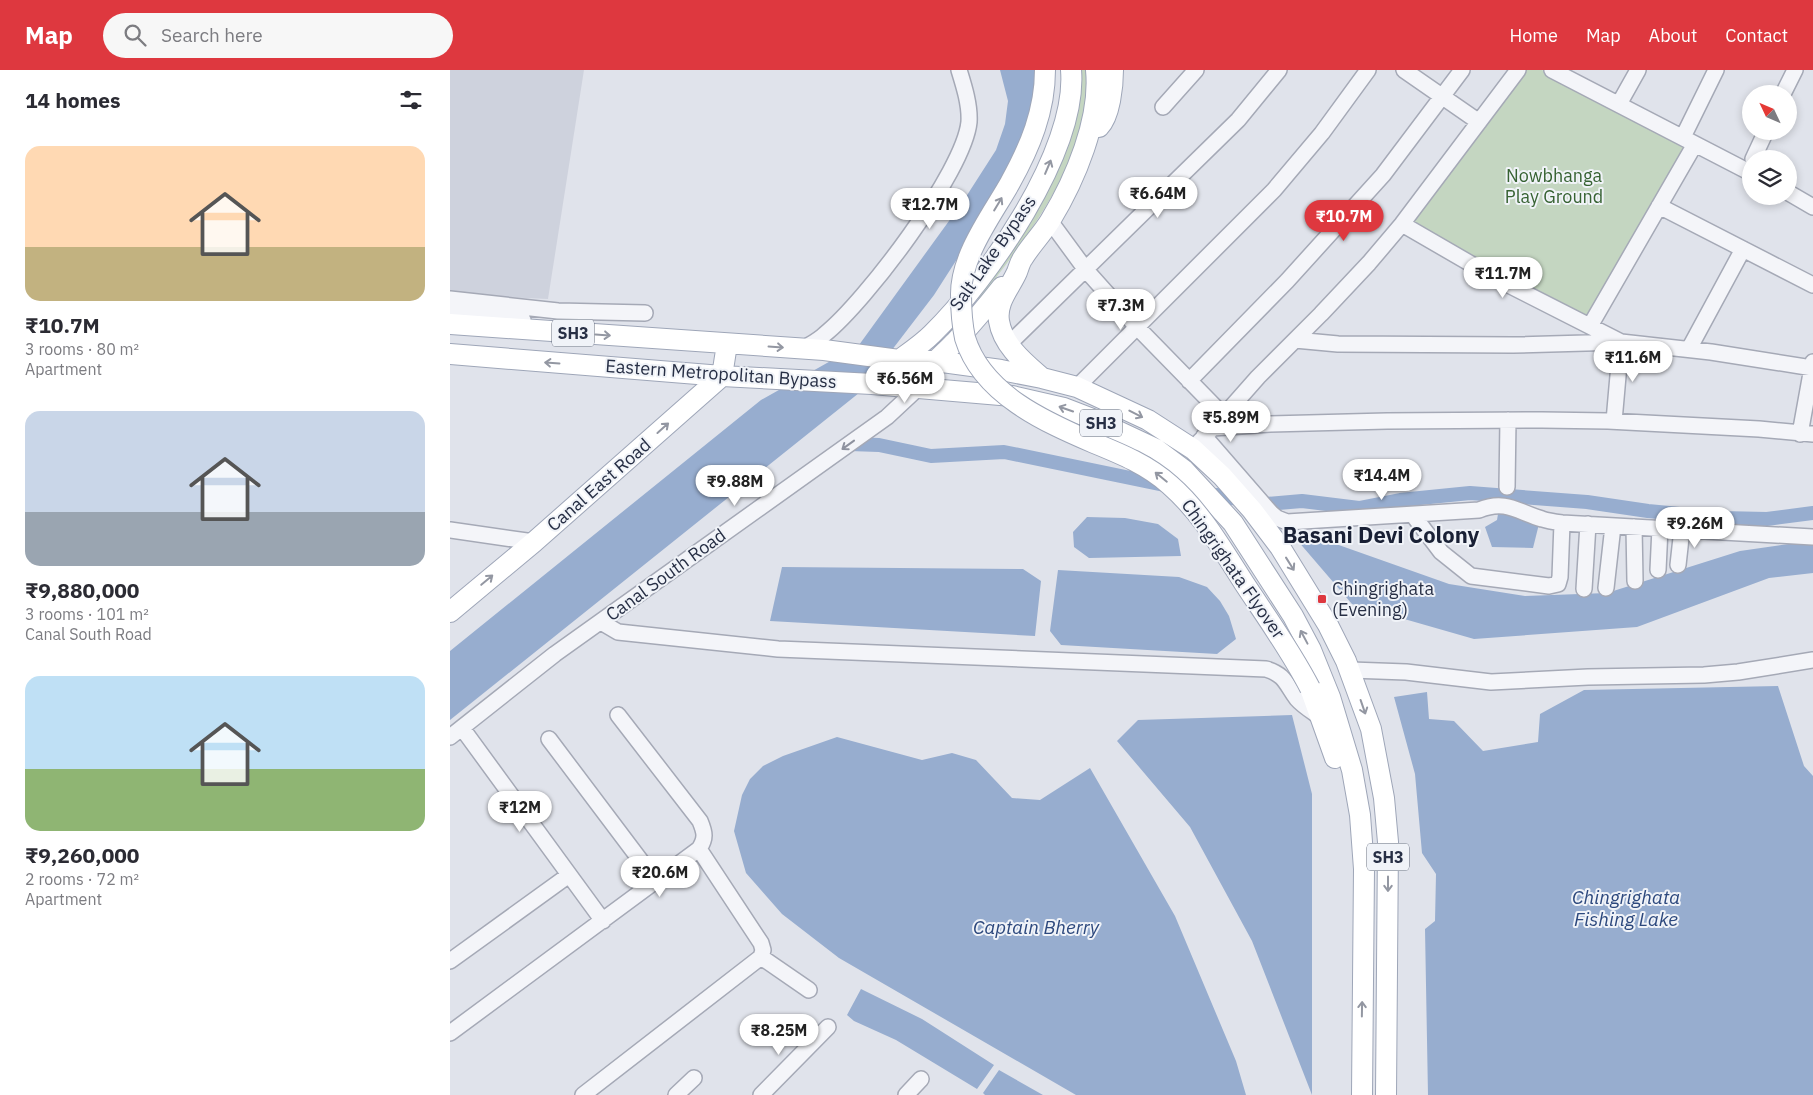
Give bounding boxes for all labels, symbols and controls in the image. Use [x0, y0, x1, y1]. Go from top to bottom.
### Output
search box [103, 13, 453, 58]
text: Map [25, 19, 73, 51]
icon: search [121, 21, 149, 49]
text: Search here [161, 23, 263, 47]
text: Home [1510, 24, 1558, 47]
text: Map [1586, 24, 1621, 47]
text: About [1649, 24, 1697, 47]
text: Contact [1725, 24, 1788, 47]
north arrow [1742, 85, 1798, 140]
map controls [1742, 85, 1797, 205]
text: 14 homes [25, 86, 121, 114]
icon: filters [397, 86, 425, 114]
button: layers [1742, 150, 1797, 205]
one-way arrow [1043, 160, 1053, 175]
park label: Nowbhanga Play Ground [1505, 164, 1603, 208]
pin: ₹6.64M [1117, 176, 1199, 219]
icon: home [180, 179, 270, 269]
text: ₹6.64M [1130, 183, 1186, 203]
pin: ₹12.7M [889, 188, 971, 230]
street label: Salt Lake Bypass [944, 191, 1041, 315]
text: ₹12.7M [902, 194, 958, 214]
one-way arrow [993, 197, 1003, 211]
pin: ₹10.7M [1303, 200, 1385, 242]
text: ₹10.7M [1316, 206, 1372, 226]
pin: ₹11.7M [1462, 256, 1544, 299]
text: ₹11.7M [1475, 263, 1531, 283]
pin: ₹7.3M [1086, 288, 1156, 331]
text: ₹7.3M [1097, 295, 1145, 315]
text: ₹10.7M [25, 311, 100, 339]
road number: SH3 [552, 320, 594, 346]
one-way arrow [595, 330, 611, 340]
text: 3 rooms · 80 m² [25, 339, 139, 359]
pin: ₹11.6M [1592, 340, 1674, 383]
one-way arrow [767, 342, 783, 352]
text: ₹11.6M [1605, 347, 1661, 367]
street label: Eastern Metropolitan Bypass [605, 354, 837, 393]
one-way arrow [544, 358, 560, 367]
text: Apartment [25, 359, 102, 379]
pin: ₹6.56M [864, 362, 946, 404]
text: ₹6.56M [877, 368, 933, 388]
pin: ₹5.89M [1190, 400, 1272, 443]
one-way arrow [1058, 404, 1074, 413]
text: ₹5.89M [1203, 407, 1259, 427]
road number: SH3 [1080, 409, 1122, 436]
one-way arrow [1128, 410, 1143, 419]
one-way arrow [657, 422, 670, 434]
street label: Canal East Road [542, 433, 655, 536]
one-way arrow [841, 440, 855, 450]
icon: home [180, 444, 270, 534]
pin: ₹14.4M [1341, 458, 1423, 501]
pin: ₹9.88M [694, 464, 776, 507]
text: ₹14.4M [1354, 465, 1410, 485]
text: ₹9.88M [707, 471, 763, 491]
one-way arrow [1155, 472, 1168, 483]
street label: Chingrighata Flyover [1177, 495, 1290, 643]
pin: ₹9.26M [1654, 506, 1736, 549]
text: ₹9.26M [1667, 513, 1723, 533]
district label: Basani Devi Colony [1283, 520, 1480, 549]
street label: Canal South Road [601, 523, 730, 626]
one-way arrow [1286, 556, 1296, 570]
one-way arrow [481, 575, 494, 586]
text: ₹9,880,000 [25, 576, 139, 604]
place label: Chingrighata (Evening) [1332, 577, 1434, 621]
marker: Chingrighata (Evening) [1316, 593, 1328, 605]
text: 3 rooms · 101 m² [25, 604, 149, 624]
text: Canal South Road [25, 624, 152, 644]
one-way arrow [1299, 630, 1308, 645]
one-way arrow [1359, 699, 1368, 714]
icon: home [180, 709, 270, 799]
pin: ₹12M [490, 790, 550, 833]
text: ₹12M [499, 797, 541, 817]
text: ₹9,260,000 [25, 841, 139, 869]
road number: SH3 [1367, 844, 1409, 870]
pin: ₹20.6M [619, 856, 701, 898]
text: ₹20.6M [632, 862, 688, 882]
text: 2 rooms · 72 m² [25, 869, 139, 889]
one-way arrow [1383, 876, 1393, 892]
water label: Chingrighata Fishing Lake [1572, 885, 1680, 931]
text: Apartment [25, 889, 102, 909]
water label: Captain Bherry [973, 915, 1100, 939]
one-way arrow [1358, 1001, 1367, 1017]
pin: ₹8.25M [738, 1014, 820, 1056]
text: ₹8.25M [751, 1020, 807, 1040]

